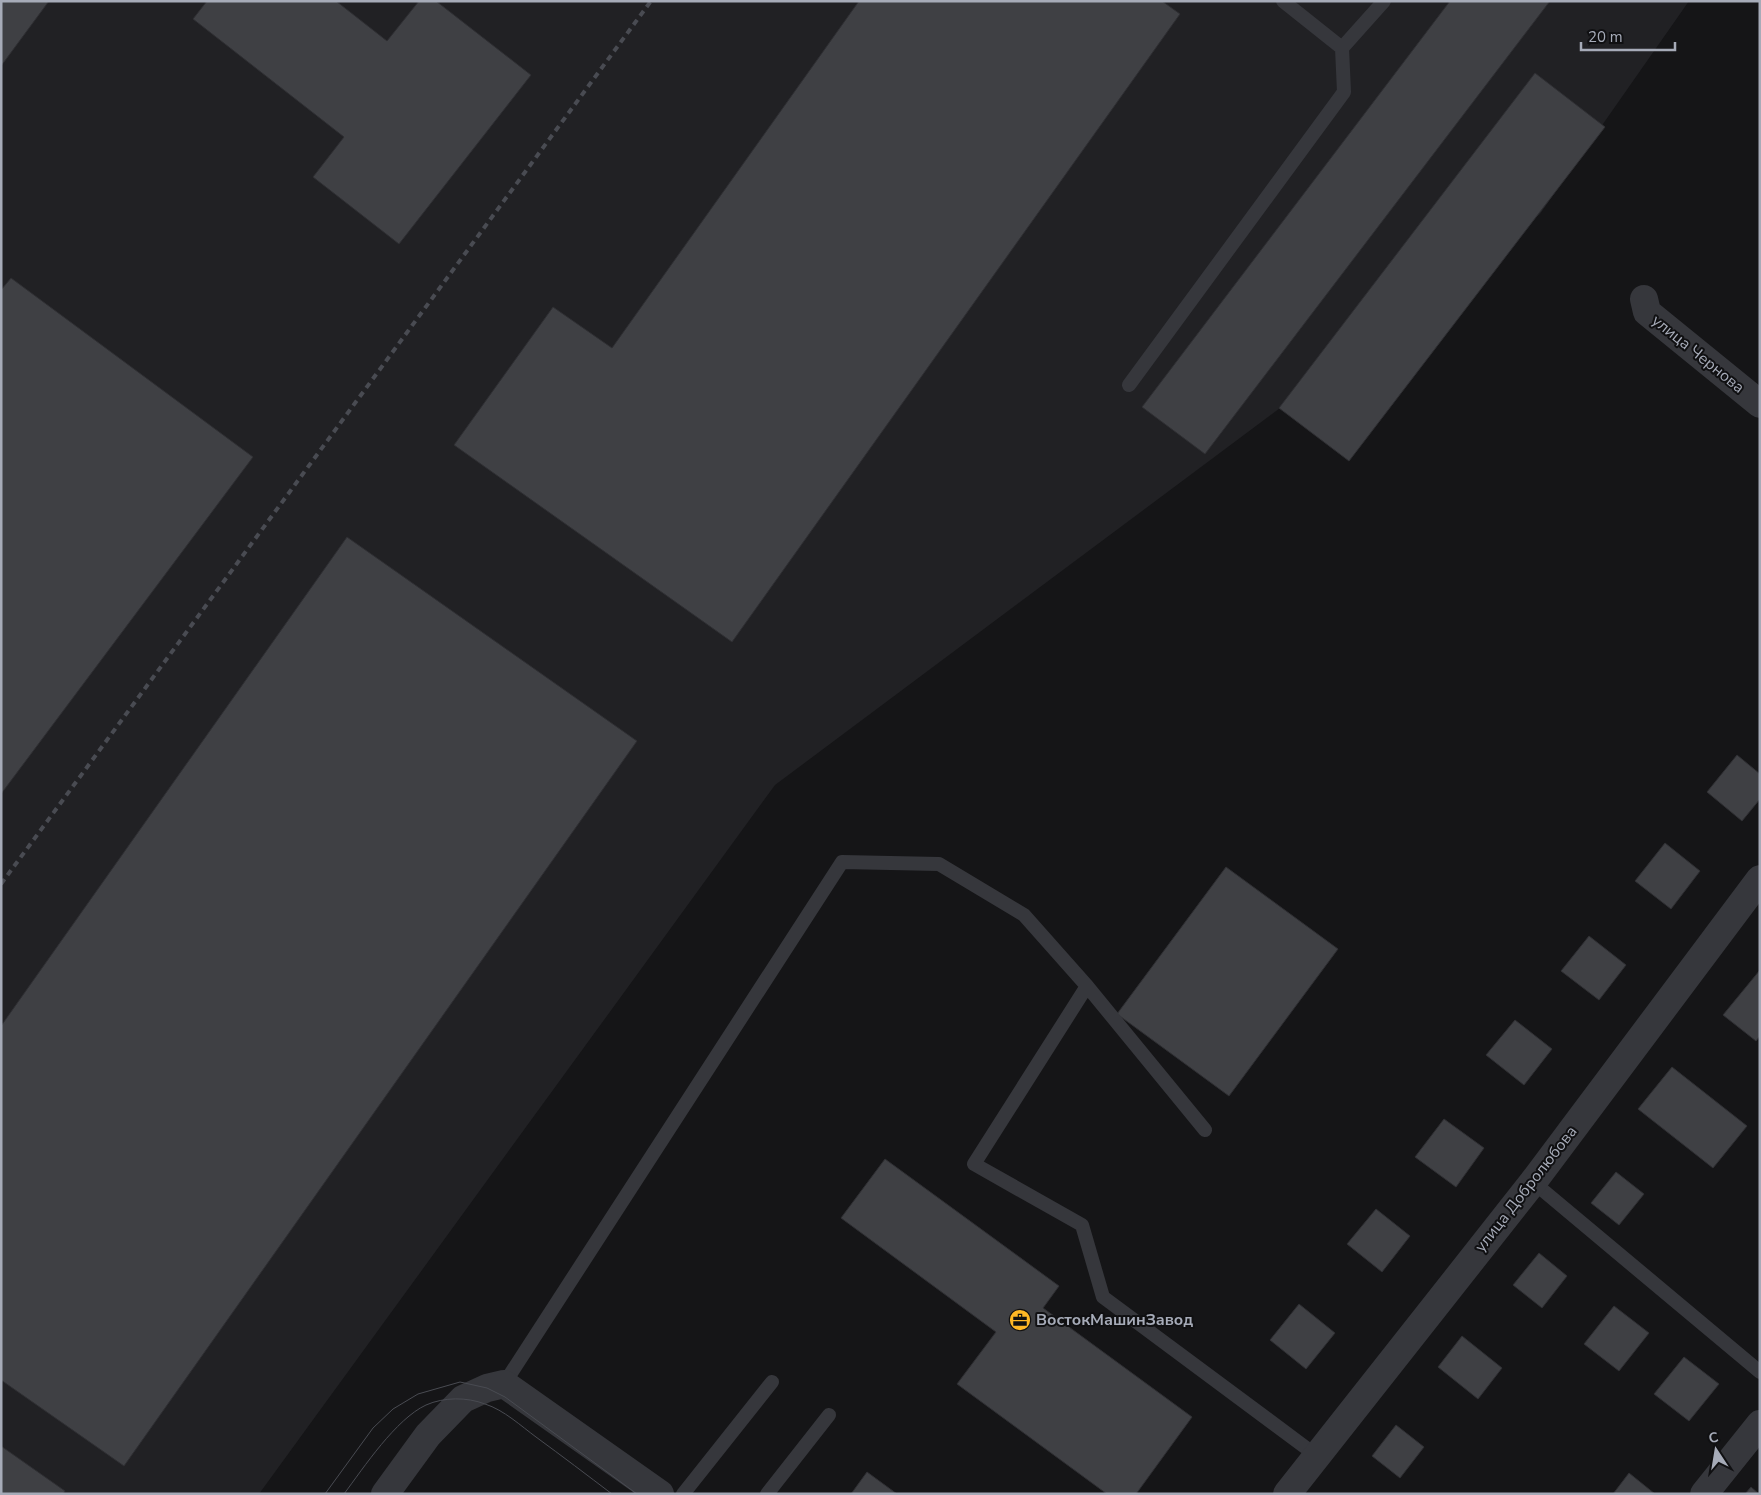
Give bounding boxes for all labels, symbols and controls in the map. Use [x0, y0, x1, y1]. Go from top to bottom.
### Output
scale bar [1581, 20, 1675, 52]
text: 20 m [1588, 27, 1623, 47]
street label: улица Чернова [1647, 310, 1749, 398]
street label: улица Добролюбова [1470, 1121, 1582, 1257]
office icon: ВостокМашинЗавод [1008, 1308, 1032, 1332]
place label: ВостокМашинЗавод [1036, 1309, 1193, 1331]
north arrow [1691, 1425, 1741, 1475]
text: С [1707, 1427, 1721, 1448]

